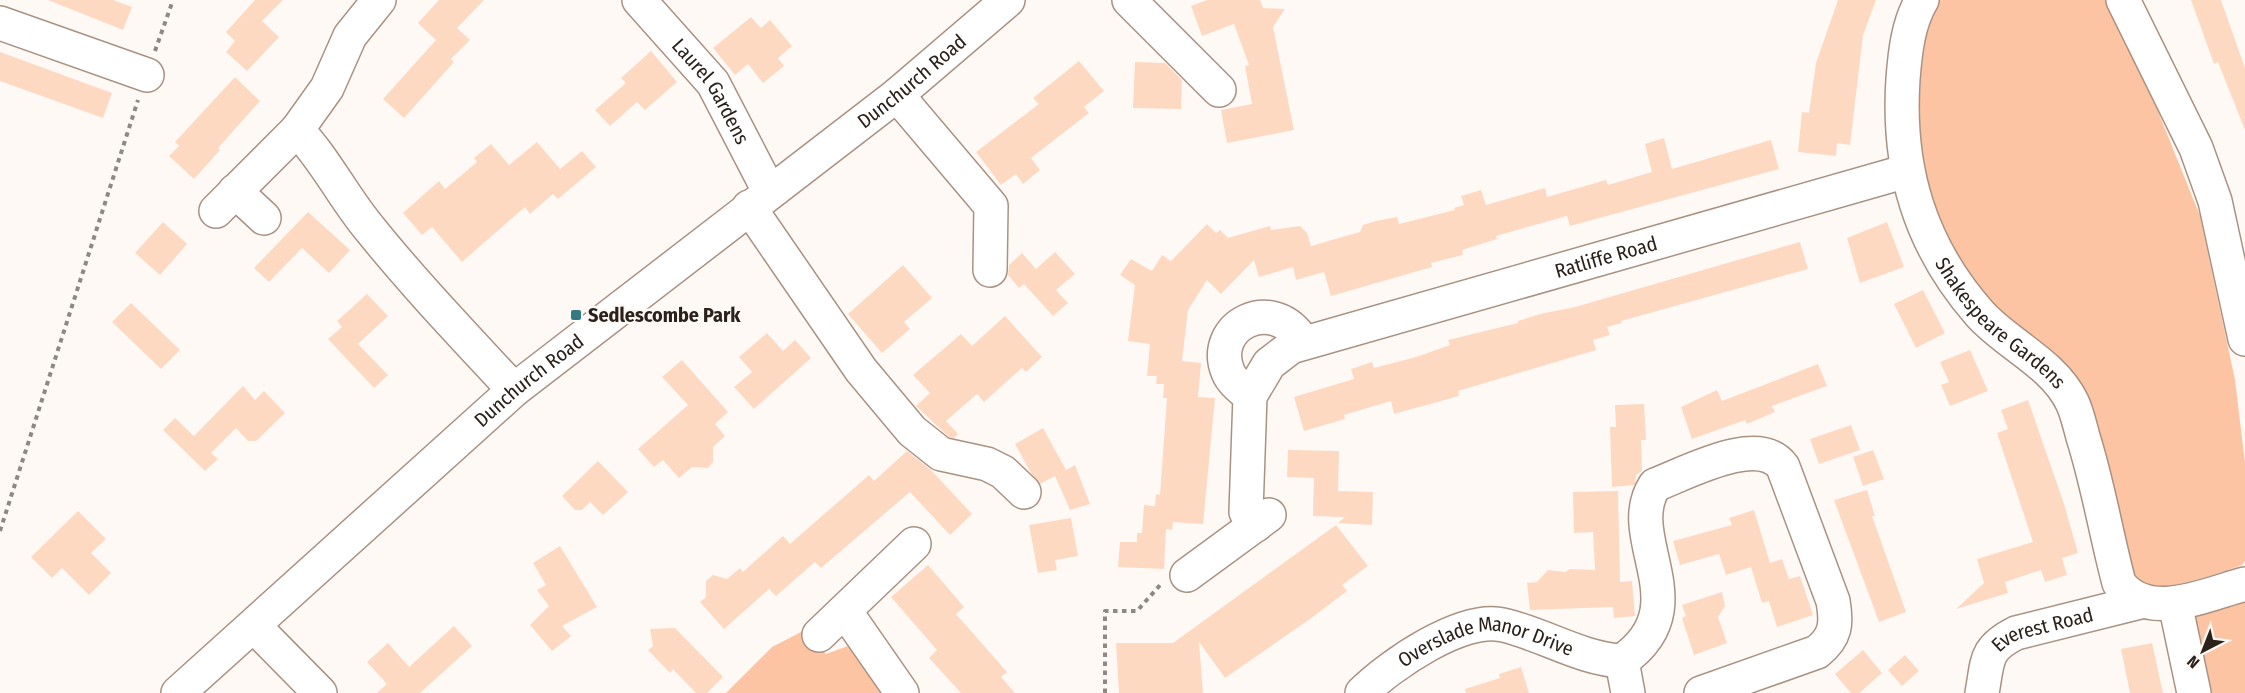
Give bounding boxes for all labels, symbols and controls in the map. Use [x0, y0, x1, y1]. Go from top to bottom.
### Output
street label: Dunchurch Road [853, 29, 971, 133]
street label: Laurel Gardens [667, 34, 755, 148]
street label: Ratliffe Road [1552, 231, 1660, 283]
street label: Shakespeare Gardens [1930, 253, 2071, 393]
place label: Sedlescombe Park [588, 303, 741, 327]
marker: Sedlescombe Park [569, 308, 583, 322]
street label: Dunchurch Road [469, 329, 588, 432]
street label: Everest Road [1986, 602, 2096, 657]
street label: Overslade Manor Drive [1393, 611, 1577, 672]
north arrow [2173, 621, 2233, 681]
text: N [2183, 652, 2203, 672]

